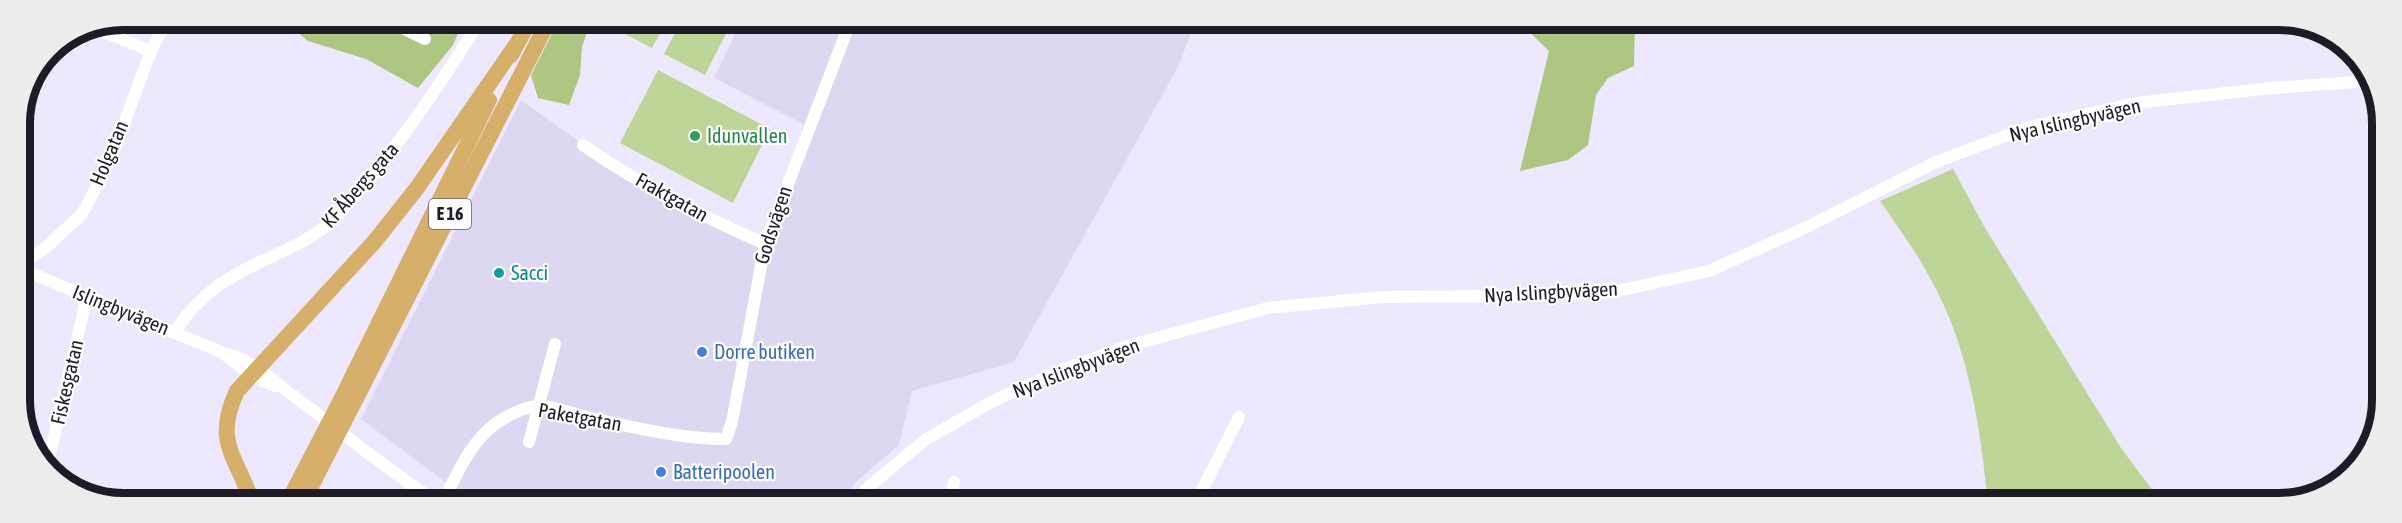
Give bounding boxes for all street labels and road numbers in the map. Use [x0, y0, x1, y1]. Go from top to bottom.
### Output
street label: Nya Islingbyvägen [2007, 93, 2143, 146]
street label: Holgatan [85, 117, 132, 189]
street label: KF Åbergs gata [316, 137, 403, 232]
street label: Fraktgatan [632, 167, 712, 226]
street label: Godsvägen [749, 183, 796, 267]
road number: E 16 [429, 199, 471, 229]
street label: Nya Islingbyvägen [1483, 277, 1619, 306]
street label: Islingbyvägen [69, 280, 173, 339]
street label: Nya Islingbyvägen [1009, 333, 1143, 402]
street label: Fiskesgatan [46, 337, 87, 427]
street label: Paketgatan [537, 398, 624, 435]

